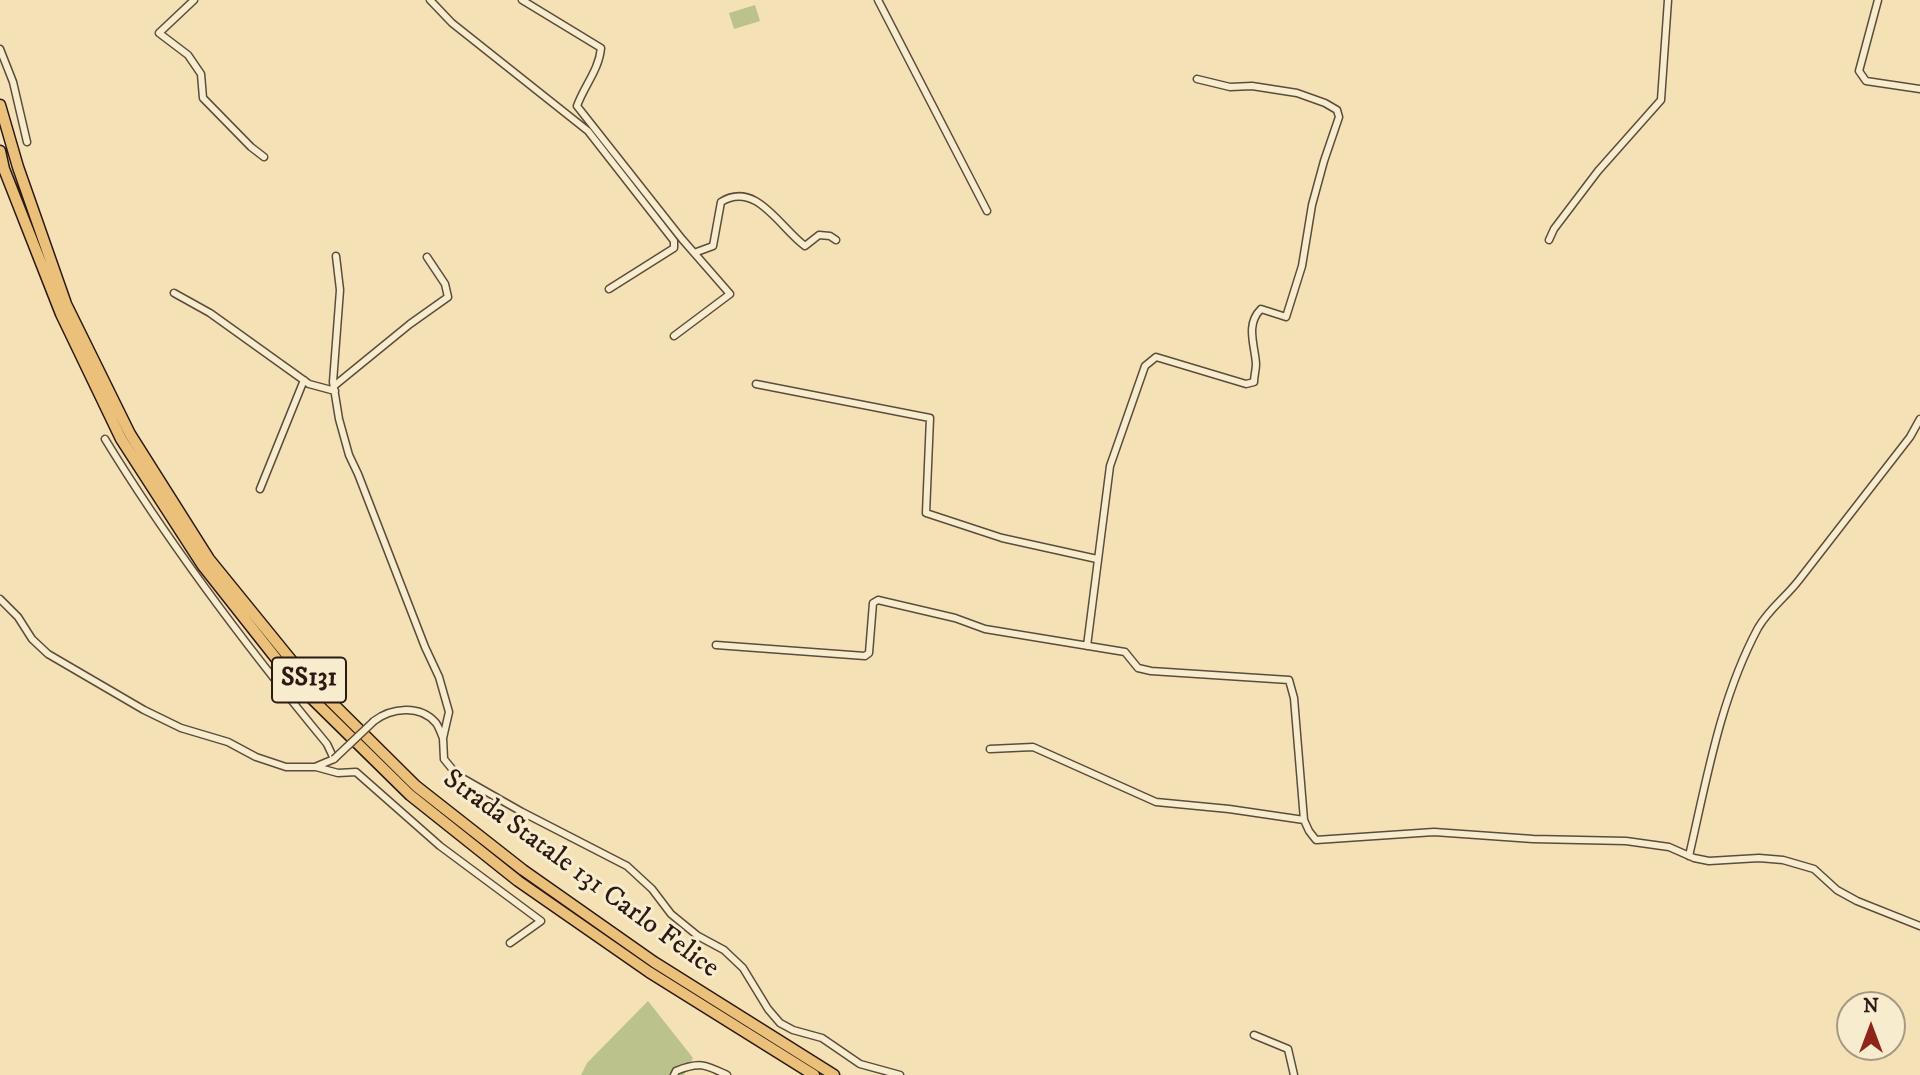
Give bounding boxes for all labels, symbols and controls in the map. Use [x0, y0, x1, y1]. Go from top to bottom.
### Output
road number: SS131 [272, 658, 346, 702]
street label: Strada Statale 131 Carlo Felice [435, 763, 725, 987]
north arrow [1836, 991, 1906, 1061]
text: N [1863, 995, 1879, 1018]

